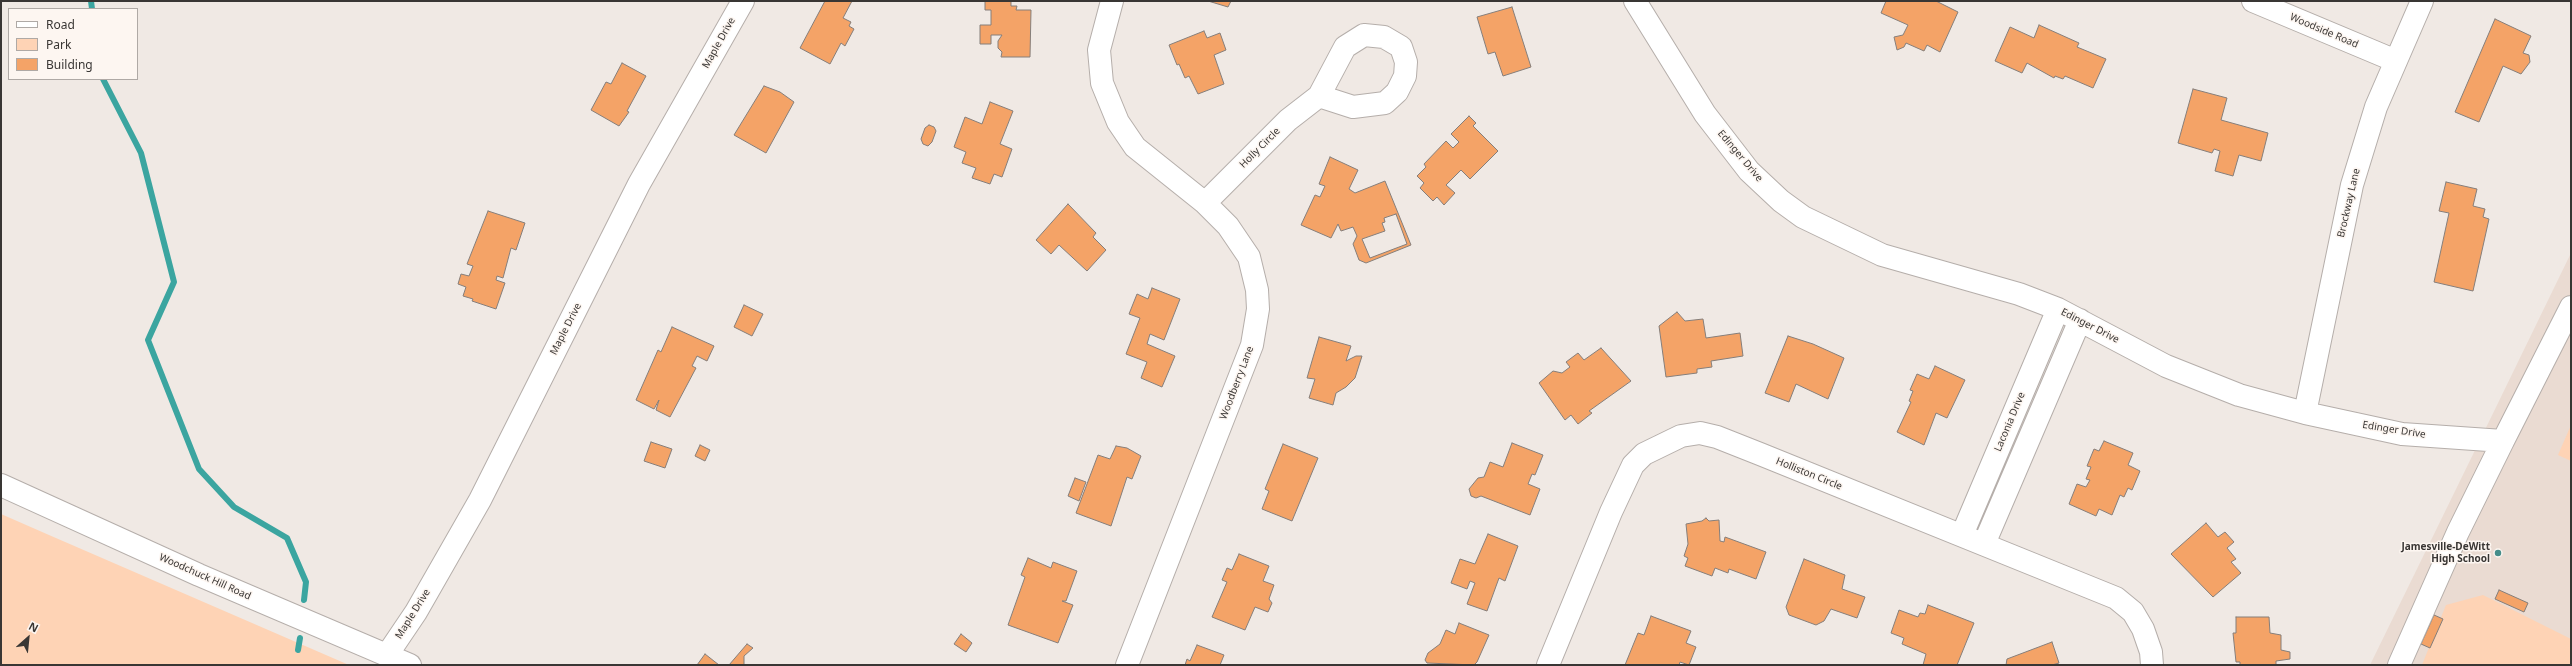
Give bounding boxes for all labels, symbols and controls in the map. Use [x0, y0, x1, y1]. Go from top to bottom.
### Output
legend [8, 8, 138, 80]
street label: Woodside Road [2288, 11, 2360, 51]
street label: Maple Drive [700, 15, 738, 71]
text: Road [46, 16, 75, 33]
text: Park [46, 36, 71, 53]
text: Building [46, 56, 93, 73]
street label: Holly Circle [1237, 125, 1283, 171]
street label: Edinger Drive [1715, 128, 1765, 184]
street label: Brockway Lane [2335, 167, 2363, 239]
street label: Maple Drive [548, 301, 584, 357]
street label: Edinger Drive [2059, 306, 2121, 346]
street label: Woodberry Lane [1217, 345, 1257, 421]
street label: Laconia Drive [1992, 390, 2028, 454]
street label: Edinger Drive [2362, 419, 2426, 441]
street label: Holliston Circle [1774, 455, 1844, 493]
place label: Jamesville-DeWitt High School [2402, 541, 2490, 564]
marker: Jamesville-DeWitt High School [2493, 548, 2503, 558]
street label: Woodchuck Hill Road [157, 551, 253, 603]
street label: Maple Drive [393, 587, 433, 641]
north arrow [8, 618, 48, 658]
text: N [26, 618, 41, 636]

